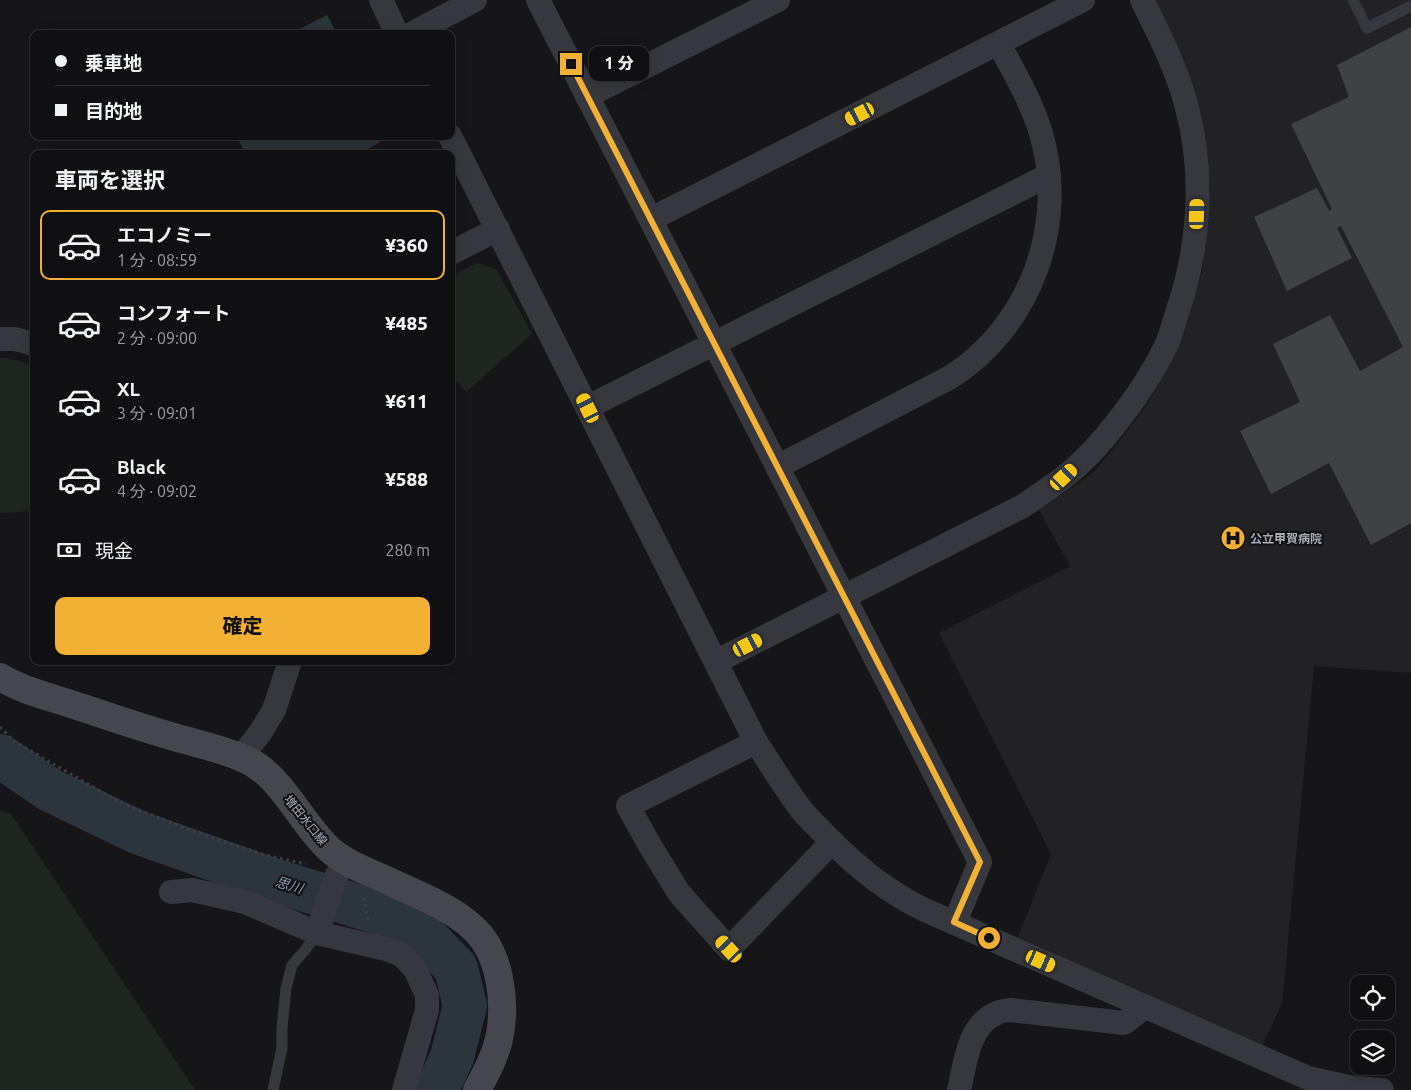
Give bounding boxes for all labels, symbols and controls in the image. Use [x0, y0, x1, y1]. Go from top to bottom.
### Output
callout: 1 分 [588, 46, 648, 82]
text: 乗車地 [85, 52, 142, 74]
route end [560, 53, 582, 75]
text: 1 分 [605, 54, 633, 72]
text: 目的地 [85, 100, 142, 122]
car [843, 101, 876, 127]
text: 車両を選択 [55, 167, 165, 192]
car [1188, 199, 1205, 229]
icon: car [57, 223, 102, 268]
text: エコノミー [117, 224, 212, 246]
text: ¥360 [385, 234, 428, 256]
text: 1 分 · 08:59 [117, 251, 197, 269]
icon: car [57, 301, 102, 346]
text: コンフォート [117, 302, 230, 324]
text: ¥485 [385, 312, 428, 334]
text: 2 分 · 09:00 [117, 329, 197, 347]
text: XL [117, 378, 140, 400]
icon: car [57, 379, 102, 424]
text: ¥611 [385, 390, 428, 412]
car [574, 391, 601, 425]
text: 3 分 · 09:01 [117, 404, 197, 422]
text: Black [117, 456, 166, 478]
icon: car [57, 457, 102, 502]
car [1047, 461, 1080, 493]
text: ¥588 [385, 468, 428, 490]
text: 4 分 · 09:02 [117, 482, 197, 500]
hospital icon: 公立甲賀病院 [1220, 525, 1246, 551]
place label: 公立甲賀病院 [1250, 532, 1322, 545]
icon: cash [55, 536, 83, 564]
text: 現金 [95, 540, 133, 562]
text: 280 m [385, 541, 430, 559]
button: 確定 [55, 597, 430, 655]
car [731, 632, 764, 658]
street label: 増田水口線 [282, 793, 330, 847]
water label: 思川 [273, 873, 307, 897]
route start [978, 927, 1000, 949]
car [713, 933, 744, 965]
car [1024, 948, 1057, 974]
map controls [1350, 975, 1395, 1075]
button: locate [1350, 975, 1395, 1020]
button: layers [1350, 1030, 1395, 1075]

